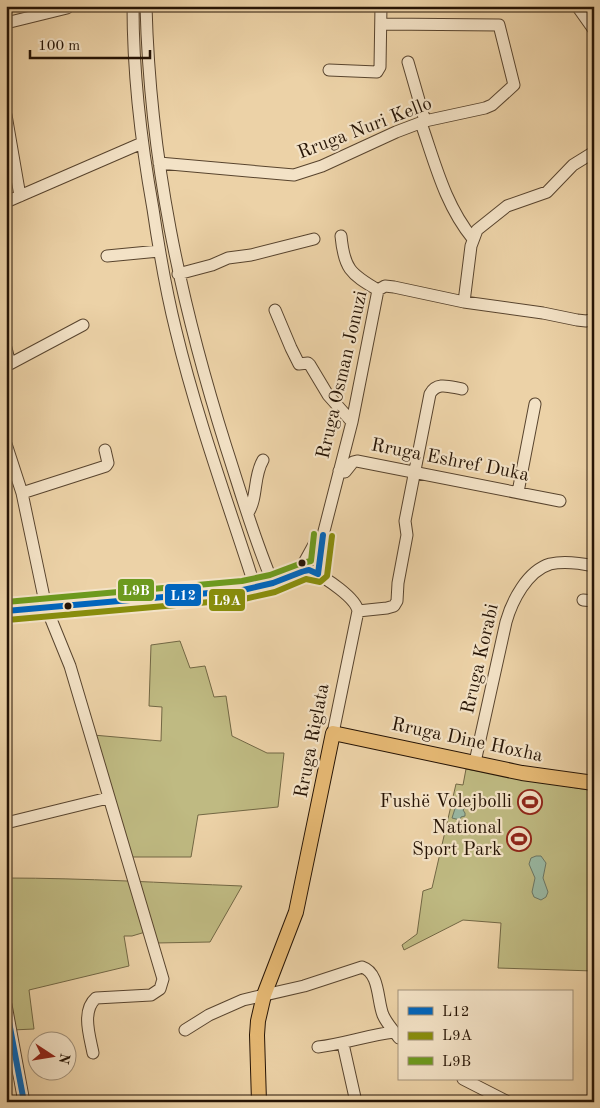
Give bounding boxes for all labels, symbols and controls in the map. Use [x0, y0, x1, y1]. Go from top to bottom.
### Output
scale bar [30, 28, 150, 60]
text: 100 m [38, 39, 80, 54]
street label: Rruga Nuri Kello [295, 95, 435, 163]
street label: Rruga Osman Jonuzi [314, 289, 372, 461]
street label: Rruga Eshref Duka [369, 436, 531, 486]
unlabelled marker [297, 558, 307, 568]
line badge: L9B [117, 578, 155, 602]
line badge: L12 [164, 583, 202, 607]
text: L9B [122, 584, 150, 598]
line badge: L9A [208, 588, 246, 612]
text: L12 [170, 589, 196, 603]
text: L9A [213, 594, 241, 608]
unlabelled marker [63, 601, 73, 611]
street label: Rruga Korabi [459, 602, 503, 716]
street label: Rruga Riglata [293, 682, 334, 800]
street label: Rruga Dine Hoxha [390, 716, 545, 766]
sports icon: Fushë Volejbolli [517, 789, 543, 815]
place label: Fushë Volejbolli [380, 793, 512, 812]
place label: National Sport Park [412, 819, 502, 860]
sports icon: National Sport Park [506, 826, 532, 852]
legend [398, 990, 572, 1080]
text: L12 [442, 1005, 469, 1020]
text: L9A [442, 1029, 473, 1044]
north arrow [28, 1030, 78, 1080]
text: N [56, 1052, 72, 1065]
text: L9B [442, 1055, 471, 1070]

